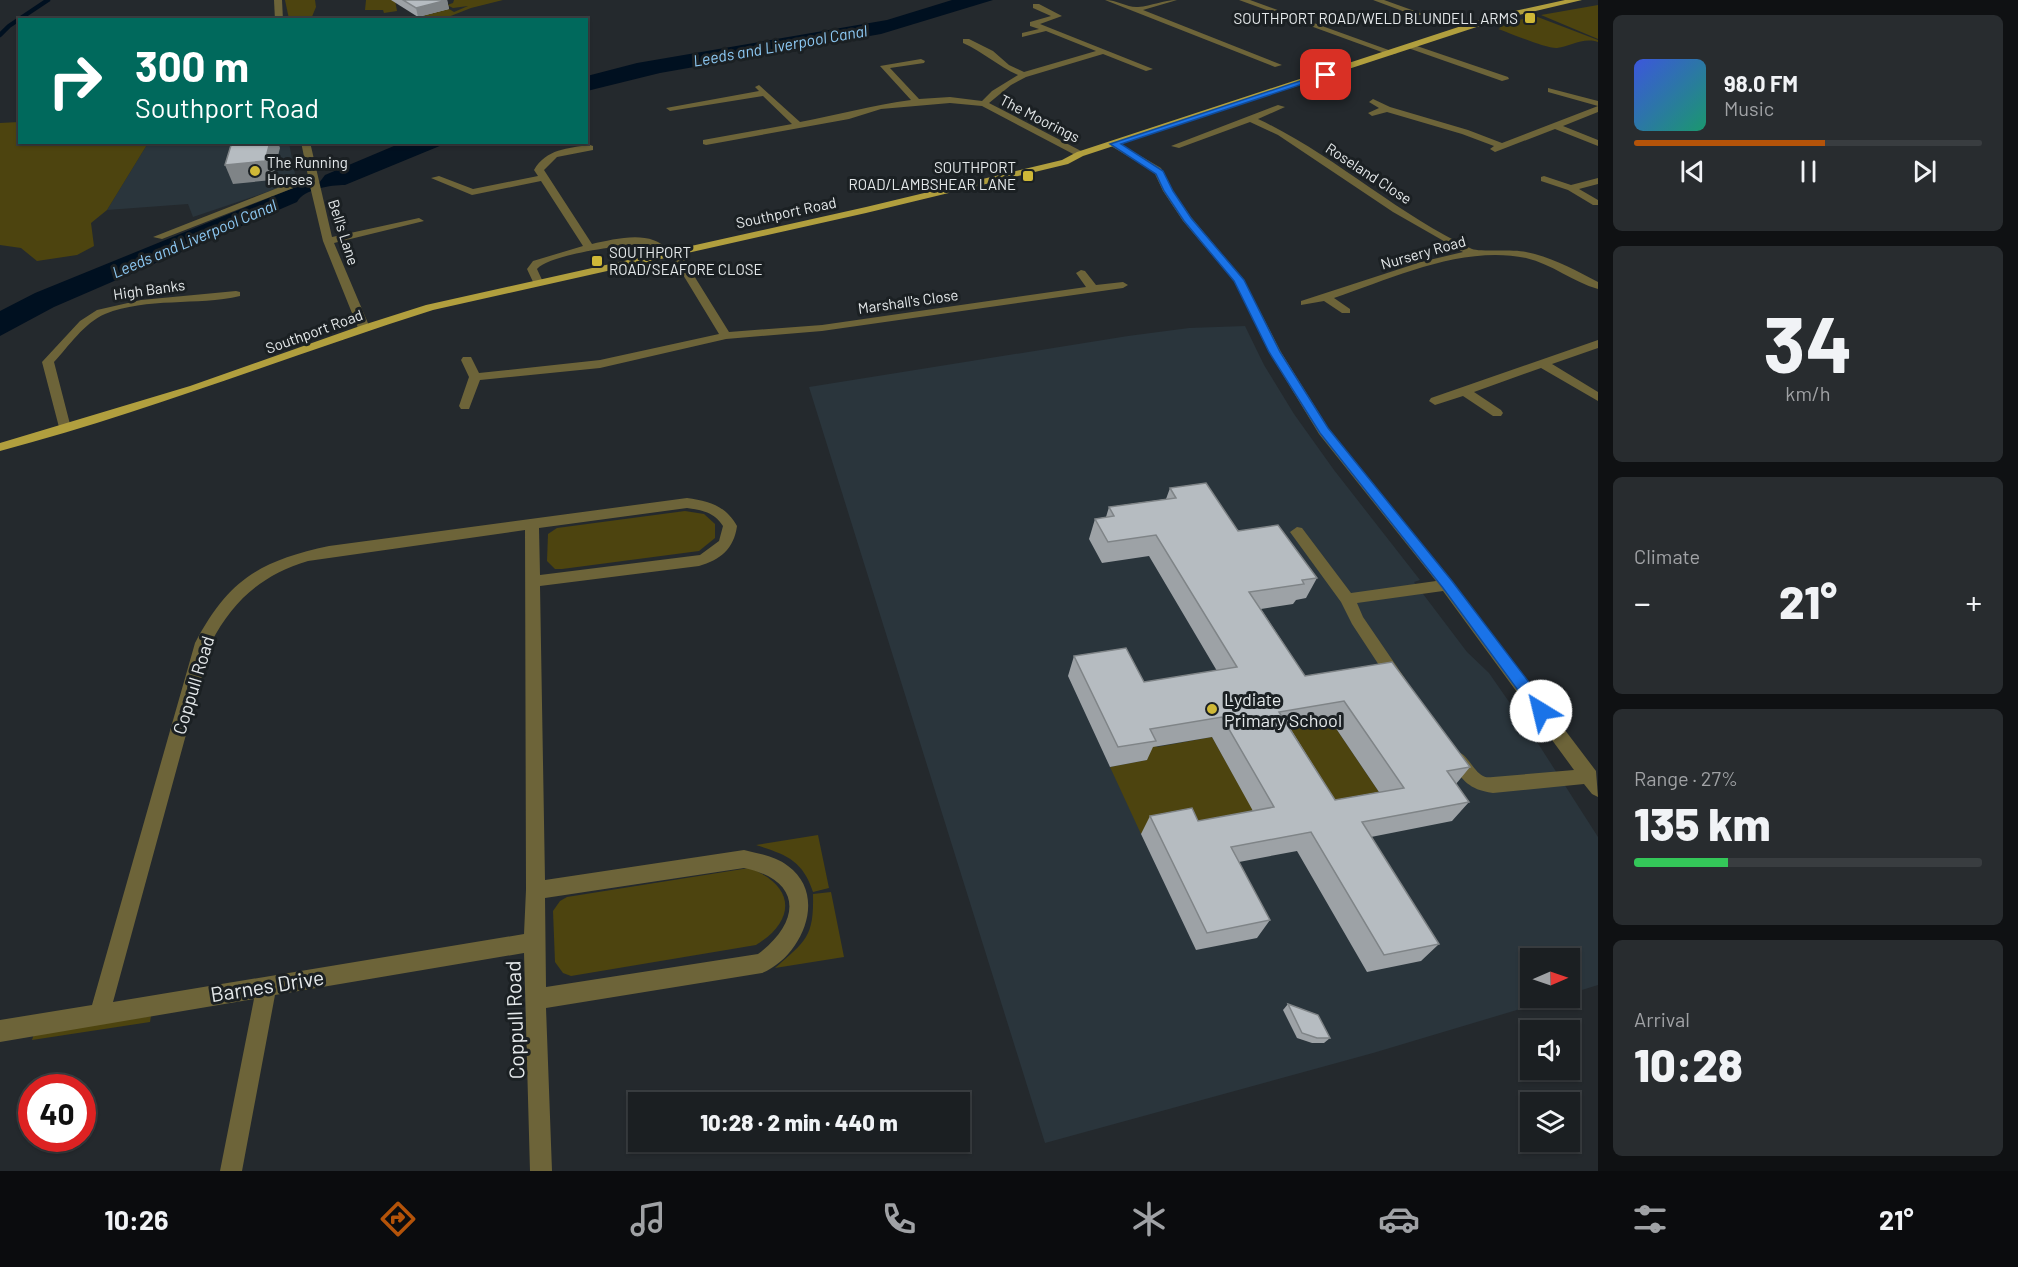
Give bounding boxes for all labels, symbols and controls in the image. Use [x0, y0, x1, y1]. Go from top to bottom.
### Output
place label: SOUTHPORT ROAD/WELD BLUNDELL ARMS [1234, 9, 1518, 27]
marker: SOUTHPORT ROAD/WELD BLUNDELL ARMS [1523, 11, 1537, 25]
water label: Leeds and Liverpool Canal [691, 20, 869, 70]
text: 300 m [135, 40, 249, 90]
icon: right [36, 42, 114, 120]
pin [1300, 49, 1351, 100]
icon: arrive [1309, 58, 1342, 91]
text: 98.0 FM [1724, 70, 1798, 96]
street label: The Moorings [997, 90, 1083, 146]
text: Southport Road [135, 91, 319, 123]
text: Music [1724, 96, 1774, 120]
street label: Roseland Close [1323, 139, 1415, 207]
place label: The Running Horses [267, 153, 348, 188]
icon: previous [1676, 155, 1709, 188]
icon: pause [1792, 155, 1825, 188]
icon: next [1908, 155, 1941, 188]
place label: SOUTHPORT ROAD/LAMBSHEAR LANE [849, 158, 1016, 193]
marker: The Running Horses [248, 164, 262, 178]
marker: SOUTHPORT ROAD/LAMBSHEAR LANE [1021, 169, 1035, 183]
street label: Southport Road [734, 193, 838, 231]
water label: Leeds and Liverpool Canal [109, 195, 279, 281]
street label: Bell's Lane [325, 197, 363, 267]
street label: Nursery Road [1378, 231, 1468, 273]
place label: SOUTHPORT ROAD/SEAFORE CLOSE [609, 243, 763, 278]
marker: SOUTHPORT ROAD/SEAFORE CLOSE [590, 254, 604, 268]
street label: High Banks [112, 275, 186, 303]
street label: Marshall's Close [857, 285, 959, 317]
text: 34 [1763, 295, 1853, 389]
street label: Southport Road [263, 305, 365, 357]
text: km/h [1785, 381, 1831, 405]
text: Climate [1634, 544, 1700, 568]
text: 21° [1779, 574, 1837, 628]
text: − [1634, 582, 1651, 622]
text: + [1965, 582, 1982, 622]
street label: Coppull Road [168, 633, 218, 737]
position arrow [1509, 679, 1573, 743]
place label: Lydiate Primary School [1224, 688, 1342, 731]
marker: Lydiate Primary School [1205, 702, 1219, 716]
text: Range · 27% [1634, 766, 1738, 790]
text: 135 km [1634, 796, 1771, 850]
north arrow [1520, 948, 1580, 1008]
map controls [1520, 948, 1580, 1152]
street label: Coppull Road [499, 960, 529, 1080]
street label: Barnes Drive [208, 964, 326, 1006]
text: Arrival [1634, 1007, 1690, 1031]
button: sound [1520, 1020, 1580, 1080]
text: 10:28 [1634, 1037, 1743, 1091]
speed limit sign: 40 [18, 1074, 96, 1152]
button: layers [1520, 1092, 1580, 1152]
text: 10:28 · 2 min · 440 m [700, 1109, 898, 1135]
icon: directions [377, 1198, 419, 1240]
icon: music [627, 1198, 669, 1240]
icon: phone [878, 1198, 920, 1240]
icon: climate [1128, 1198, 1170, 1240]
icon: car [1378, 1198, 1420, 1240]
icon: filters [1629, 1198, 1671, 1240]
text: 10:26 [104, 1203, 169, 1235]
text: 21° [1879, 1203, 1914, 1235]

